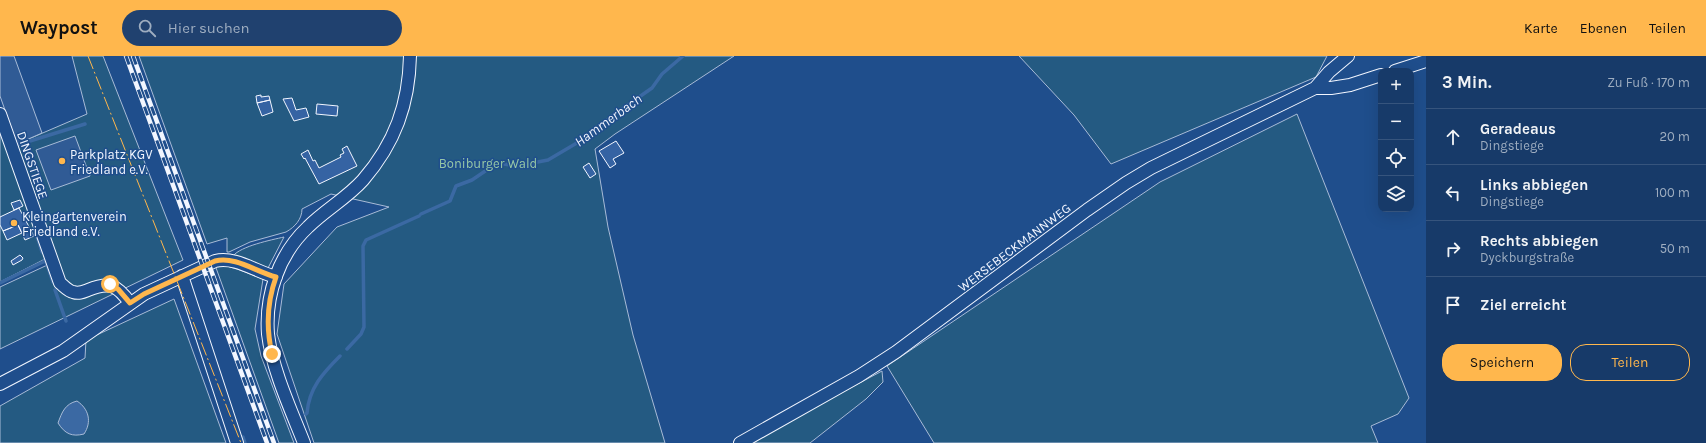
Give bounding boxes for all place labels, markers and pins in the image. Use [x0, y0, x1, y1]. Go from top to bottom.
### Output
place label: Parkplatz KGV Friedland e.V. [70, 147, 153, 177]
marker: Parkplatz KGV Friedland e.V. [57, 156, 67, 166]
place label: Kleingartenverein Friedland e.V. [22, 209, 127, 239]
marker: Kleingartenverein Friedland e.V. [9, 218, 19, 228]

